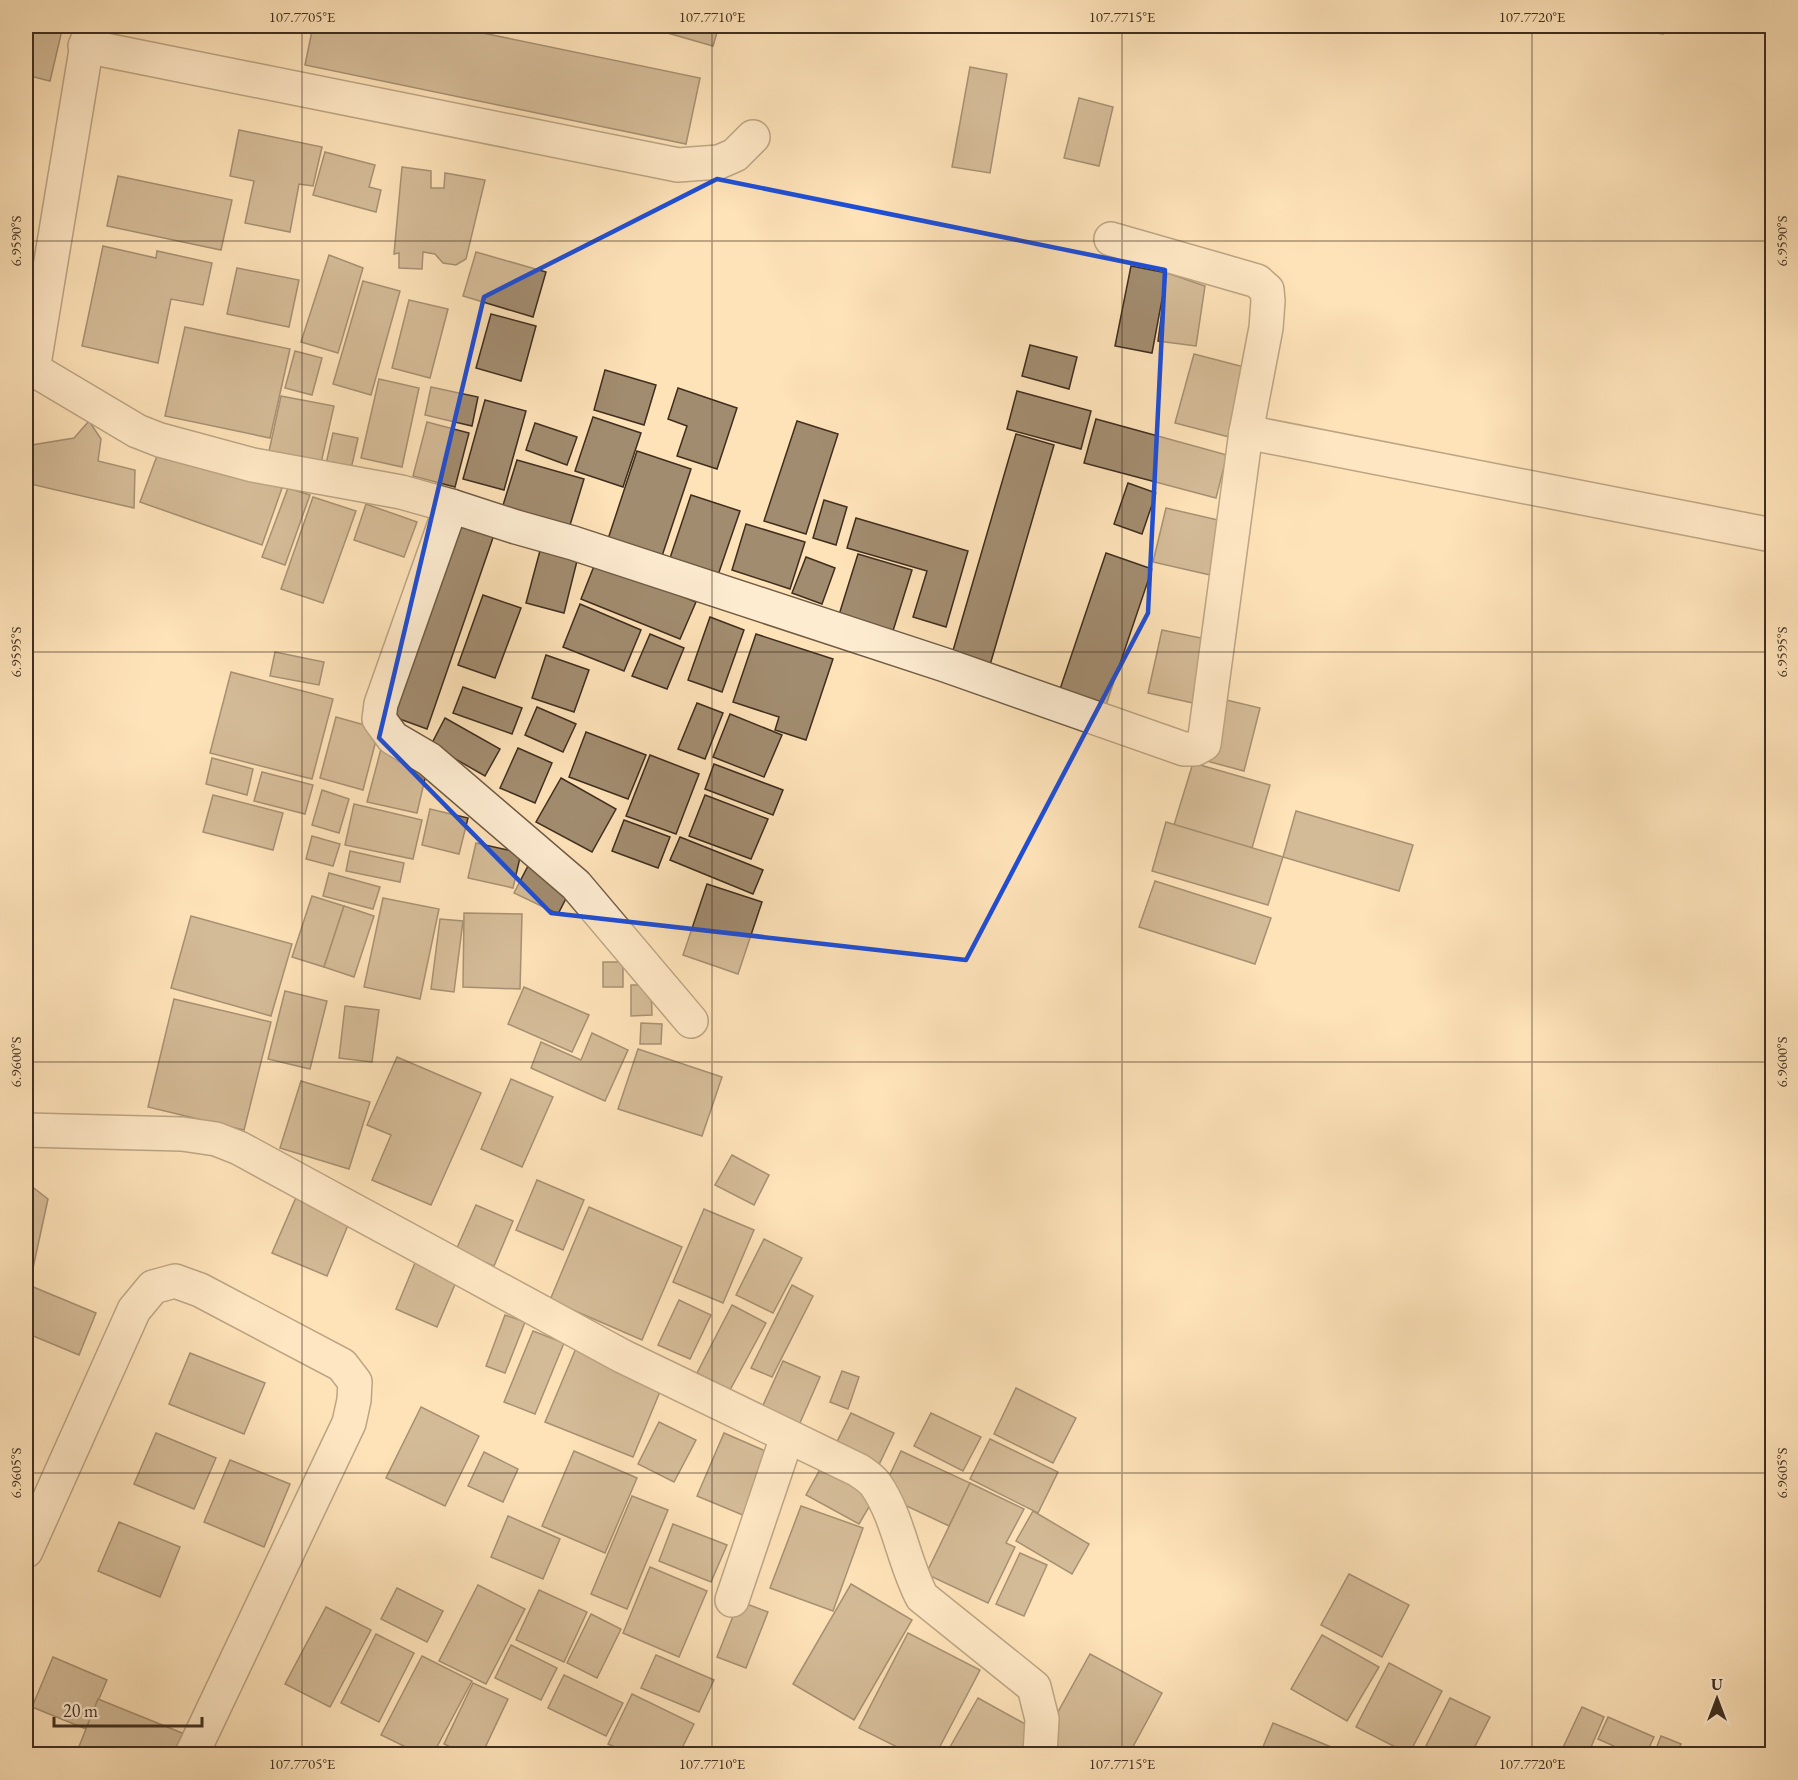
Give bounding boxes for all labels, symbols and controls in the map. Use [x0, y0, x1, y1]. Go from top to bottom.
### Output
text: 107.7705°E [269, 7, 336, 26]
text: 107.7710°E [679, 7, 746, 26]
text: 107.7715°E [1089, 7, 1156, 26]
text: 107.7720°E [1499, 7, 1566, 26]
text: 6.9590°S [6, 216, 25, 266]
text: 6.9590°S [1772, 216, 1791, 266]
text: 6.9595°S [6, 627, 25, 677]
text: 6.9595°S [1772, 627, 1791, 677]
text: 6.9600°S [6, 1037, 25, 1087]
text: 6.9600°S [1772, 1037, 1791, 1087]
text: 6.9605°S [6, 1448, 25, 1498]
text: 6.9605°S [1772, 1448, 1791, 1498]
north arrow [1687, 1669, 1747, 1729]
text: U [1711, 1674, 1723, 1695]
scale bar [54, 1690, 202, 1728]
text: 20 m [63, 1699, 98, 1722]
text: 107.7705°E [269, 1754, 336, 1773]
text: 107.7710°E [679, 1754, 746, 1773]
text: 107.7715°E [1089, 1754, 1156, 1773]
text: 107.7720°E [1499, 1754, 1566, 1773]

